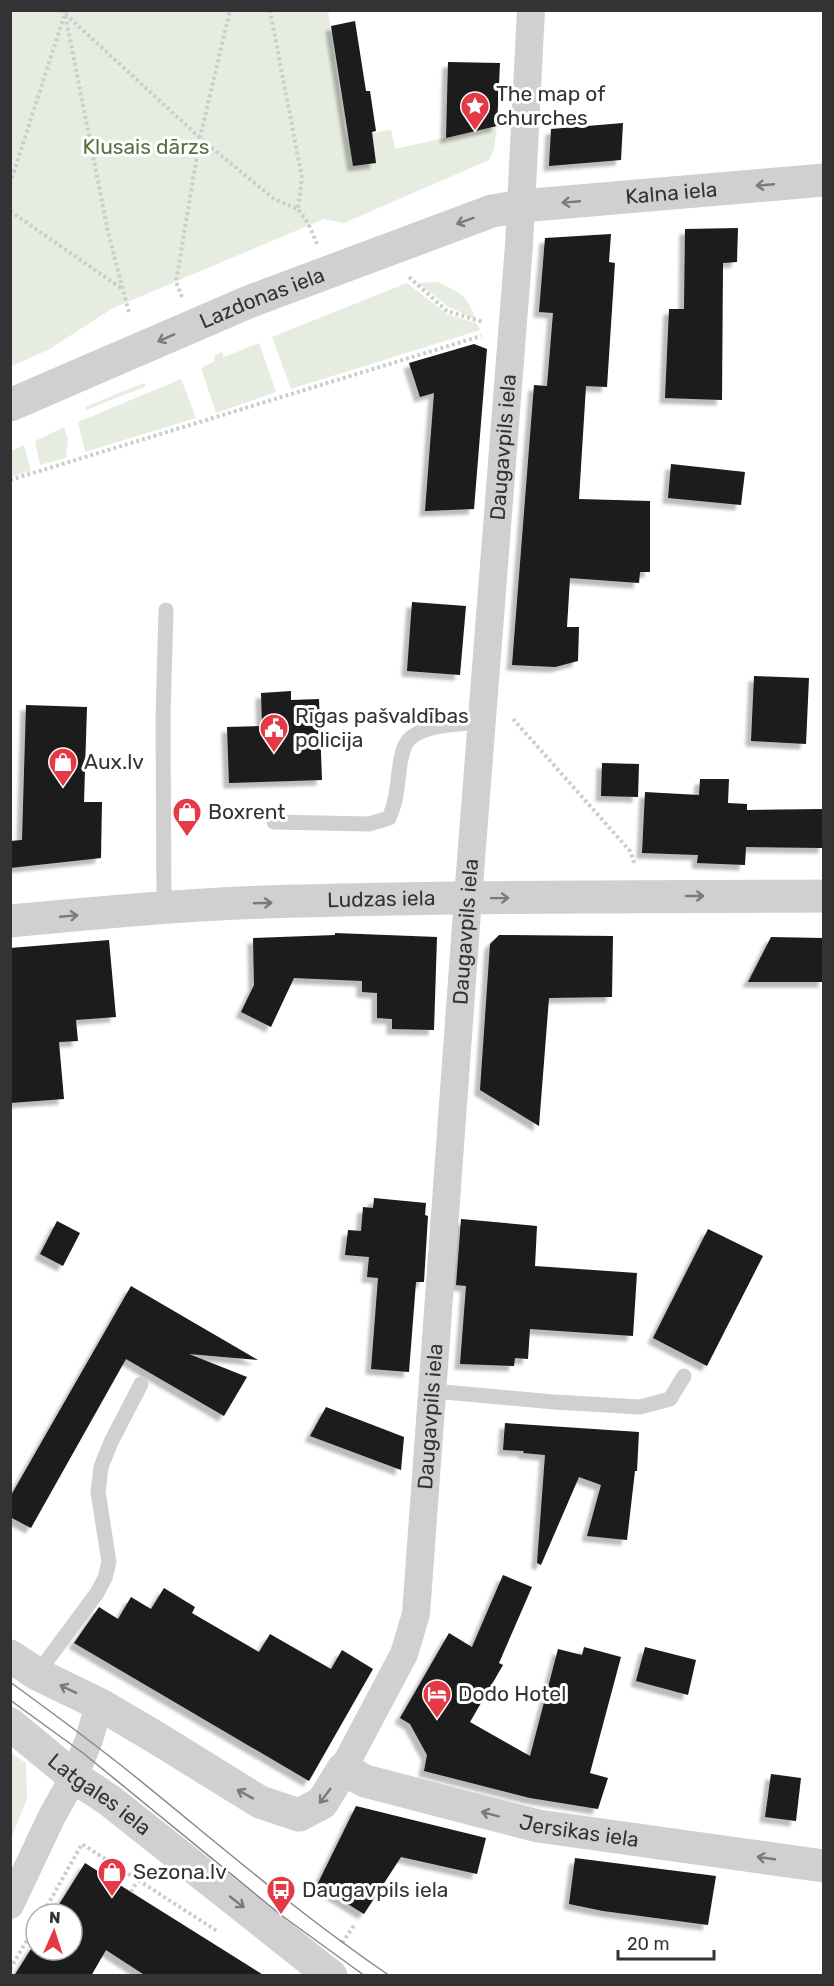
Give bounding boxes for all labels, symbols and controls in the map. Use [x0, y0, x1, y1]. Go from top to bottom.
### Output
place label: The map of churches [496, 81, 605, 130]
place icon: The map of churches [459, 90, 491, 132]
park label: Klusais dārzs [82, 134, 210, 159]
street label: Kalna iela [624, 176, 718, 209]
one-way arrow [756, 180, 776, 191]
one-way arrow [561, 197, 581, 208]
one-way arrow [456, 217, 475, 228]
street label: Lazdonas iela [196, 262, 328, 334]
one-way arrow [157, 333, 175, 344]
street label: Daugavpils iela [485, 373, 521, 521]
place label: Rīgas pašvaldības policija [295, 703, 469, 752]
public building icon: Rīgas pašvaldības policija [258, 712, 290, 754]
shop icon: Aux.lv [47, 746, 79, 788]
place label: Aux.lv [84, 749, 144, 774]
shop icon: Boxrent [171, 796, 203, 838]
place label: Boxrent [208, 799, 285, 824]
street label: Daugavpils iela [447, 858, 483, 1006]
street label: Ludzas iela [327, 885, 436, 912]
one-way arrow [685, 890, 705, 902]
one-way arrow [490, 892, 510, 904]
one-way arrow [253, 897, 273, 908]
one-way arrow [58, 910, 78, 921]
street label: Daugavpils iela [412, 1342, 448, 1490]
hotel icon: Dodo Hotel [421, 1678, 453, 1720]
place label: Dodo Hotel [458, 1681, 566, 1706]
one-way arrow [59, 1683, 77, 1695]
street label: Latgales iela [43, 1748, 156, 1840]
one-way arrow [237, 1788, 254, 1800]
one-way arrow [318, 1788, 331, 1804]
one-way arrow [481, 1807, 500, 1819]
street label: Jersikas iela [517, 1809, 640, 1852]
one-way arrow [756, 1852, 776, 1863]
shop icon: Sezona.lv [96, 1856, 128, 1898]
place label: Sezona.lv [133, 1859, 227, 1884]
bus stop icon: Daugavpils iela [265, 1874, 297, 1916]
place label: Daugavpils iela [302, 1877, 448, 1902]
one-way arrow [229, 1895, 244, 1909]
north arrow [24, 1902, 84, 1962]
text: N [49, 1908, 61, 1927]
scale bar [618, 1923, 714, 1961]
text: 20 m [627, 1933, 669, 1955]

